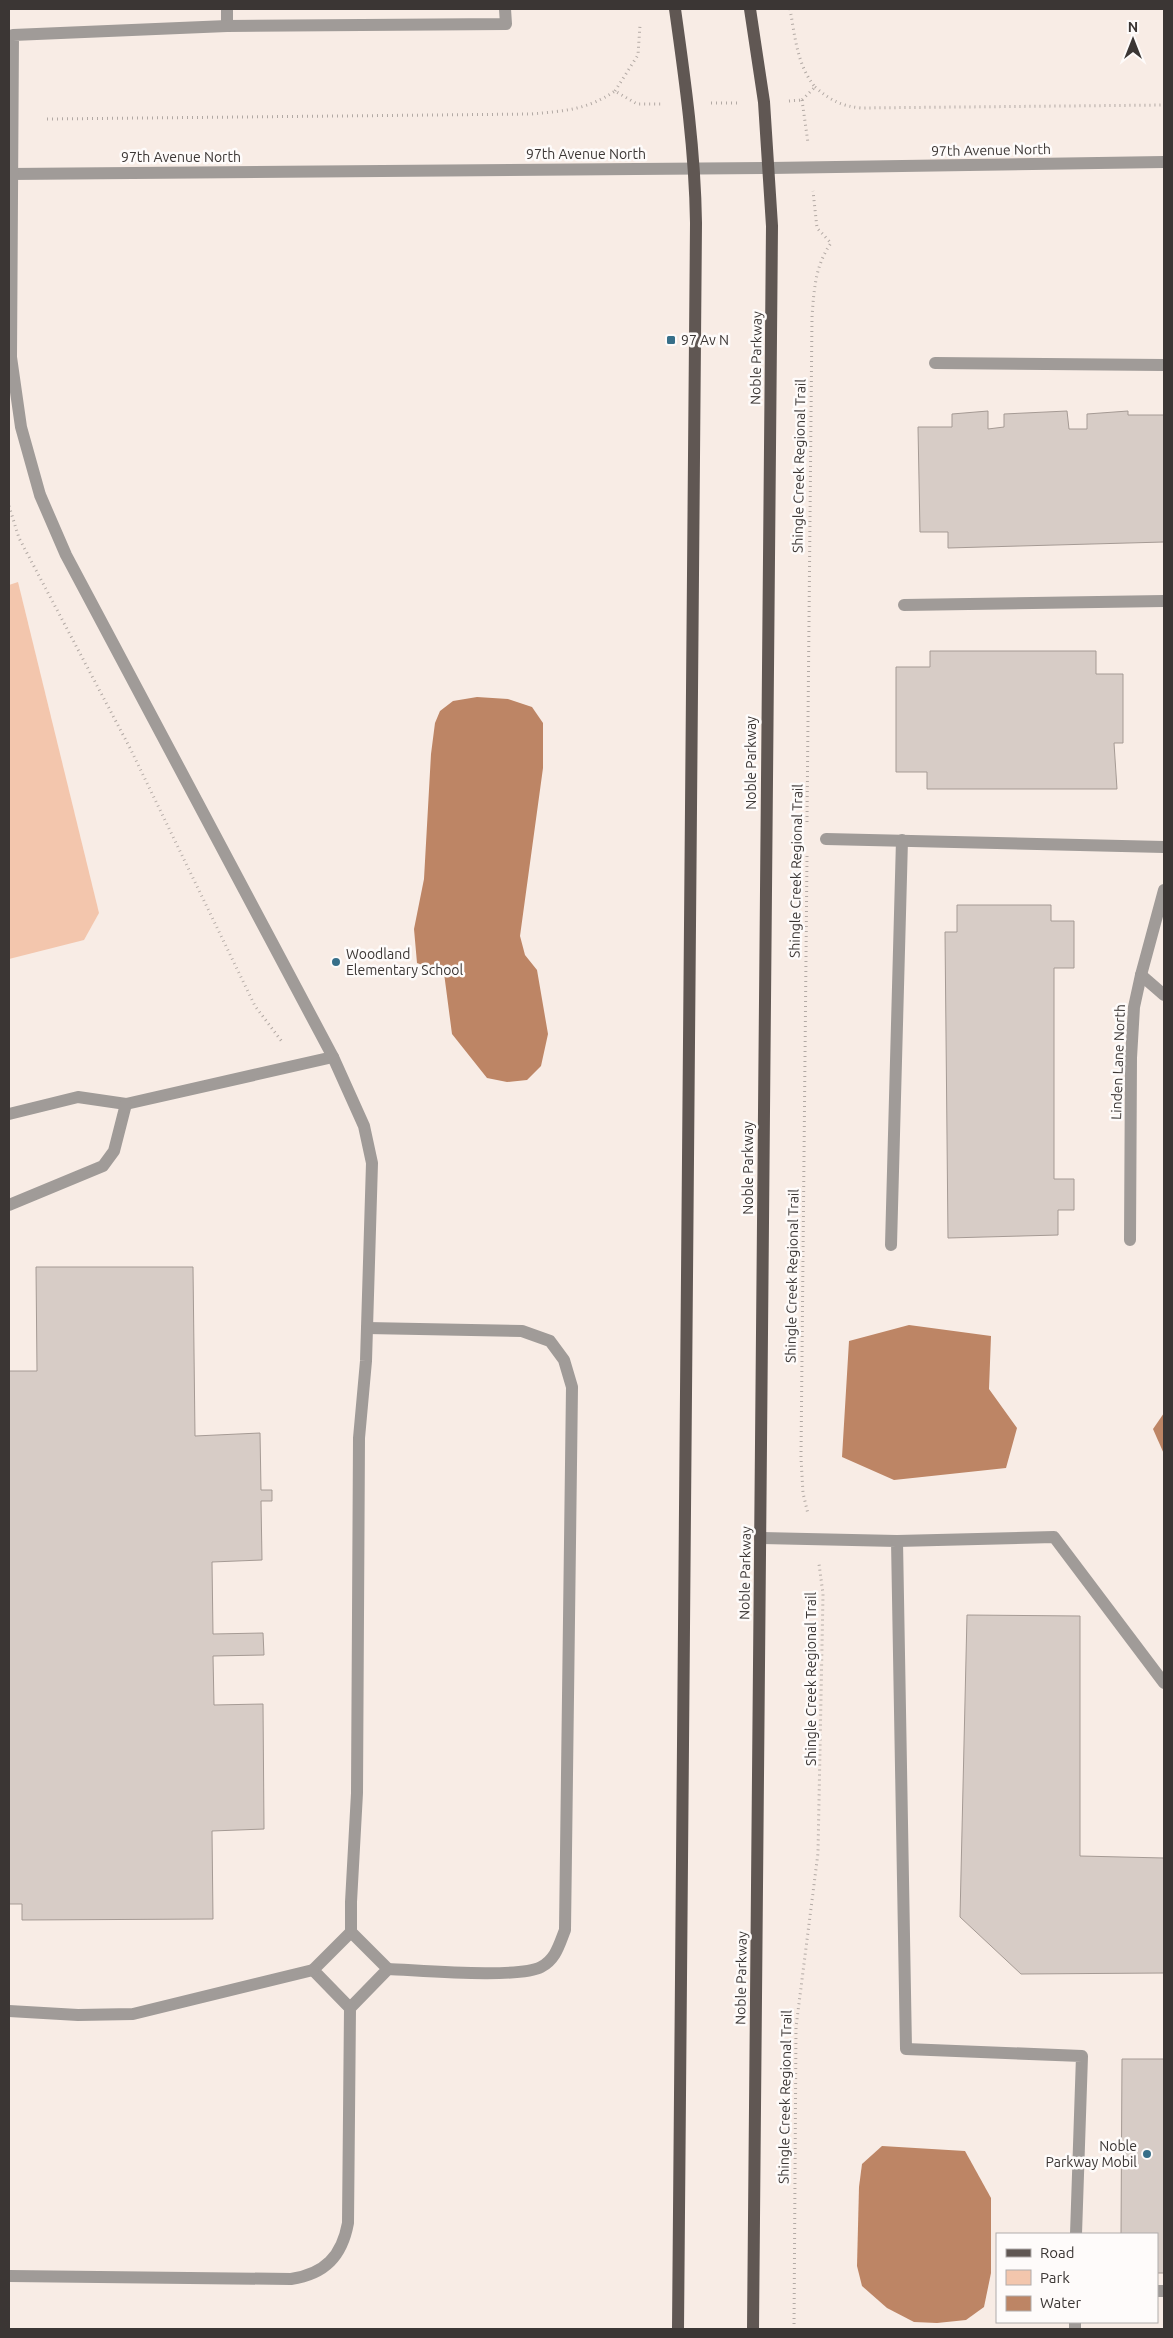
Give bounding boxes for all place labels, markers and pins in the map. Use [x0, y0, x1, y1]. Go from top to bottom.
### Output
place label: 97 Av N [681, 332, 729, 348]
marker: 97 Av N [665, 334, 677, 346]
place label: Woodland Elementary School [346, 946, 464, 978]
marker: Woodland Elementary School [330, 956, 342, 968]
place label: Noble Parkway Mobil [1046, 2138, 1137, 2170]
marker: Noble Parkway Mobil [1141, 2148, 1153, 2160]

